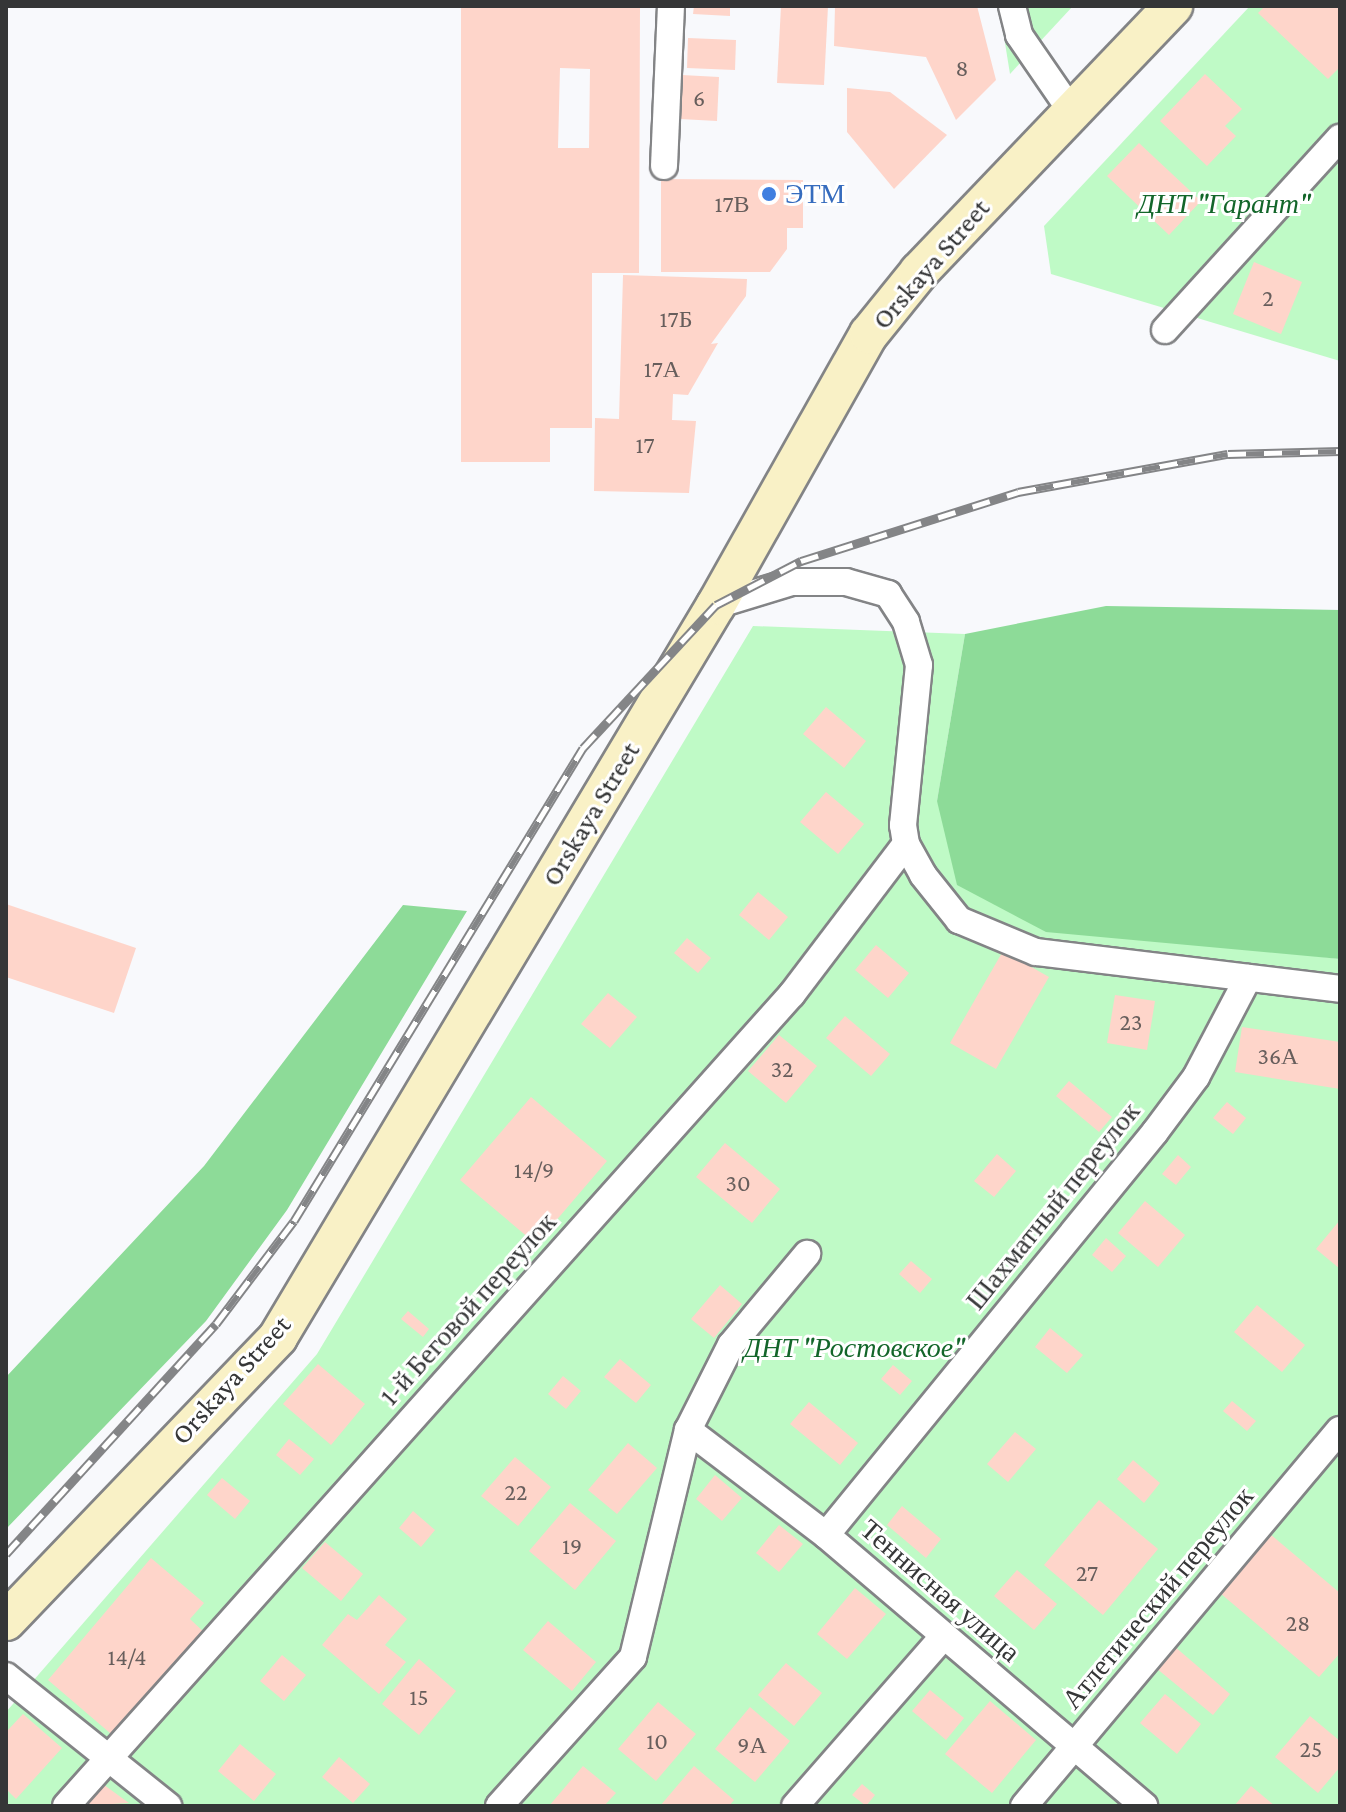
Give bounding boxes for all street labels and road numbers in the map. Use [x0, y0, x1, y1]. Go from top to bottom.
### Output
street label: Orskaya Street [865, 192, 997, 336]
street label: Orskaya Street [535, 736, 647, 892]
street label: Шахматный переулок [959, 1095, 1147, 1317]
street label: 1-й Беговой переулок [373, 1206, 563, 1412]
street label: Orskaya Street [164, 1309, 298, 1451]
street label: Атлетический переулок [1055, 1480, 1261, 1716]
street label: Теннисная улица [853, 1513, 1027, 1669]

